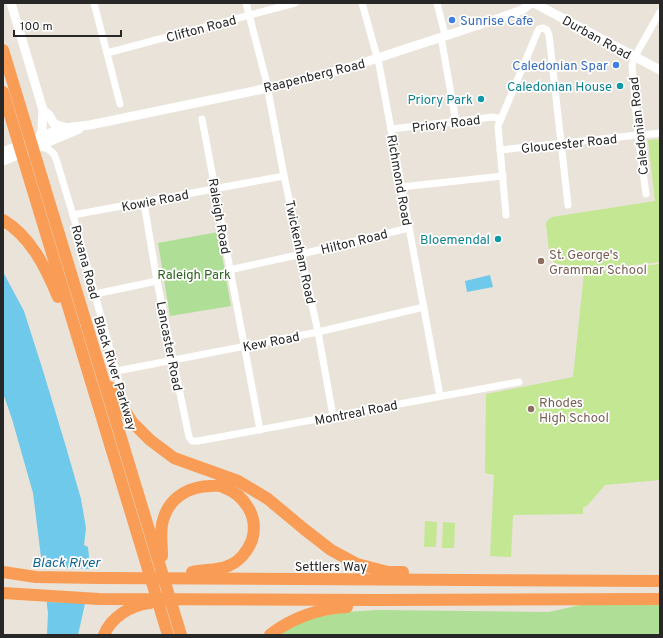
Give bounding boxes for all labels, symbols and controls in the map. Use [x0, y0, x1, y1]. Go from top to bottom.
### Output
scale bar [14, 12, 121, 38]
street label: Clifton Road [165, 13, 238, 47]
street label: Durban Road [559, 13, 633, 64]
place label: Sunrise Cafe [460, 14, 533, 30]
marker: Sunrise Cafe [447, 15, 457, 25]
text: 100 m [20, 19, 53, 35]
street label: Raapenberg Road [262, 57, 367, 97]
place label: Caledonian Spar [512, 59, 608, 75]
marker: Caledonian Spar [611, 60, 621, 70]
street label: Caledonian Road [627, 76, 653, 176]
place label: Caledonian House [507, 80, 612, 96]
marker: Caledonian House [615, 81, 625, 91]
place label: Priory Park [407, 93, 473, 109]
marker: Priory Park [476, 94, 486, 104]
street label: Priory Road [411, 113, 481, 137]
street label: Gloucester Road [520, 132, 618, 158]
street label: Richmond Road [382, 134, 414, 227]
street label: Raleigh Road [203, 177, 233, 256]
street label: Kowie Road [120, 188, 190, 216]
street label: Twickenham Road [280, 199, 318, 306]
street label: Roxana Road [66, 224, 102, 301]
street label: Hilton Road [319, 227, 390, 259]
place label: Bloemendal [420, 233, 490, 249]
marker: Bloemendal [493, 234, 503, 244]
place label: St. George's Grammar School [549, 248, 647, 279]
marker: St. George's Grammar School [536, 256, 546, 266]
park label: Raleigh Park [157, 268, 231, 284]
street label: Lancaster Road [151, 300, 185, 393]
street label: Black River Parkway [89, 314, 139, 433]
street label: Kew Road [242, 330, 301, 356]
place label: Rhodes High School [539, 396, 609, 427]
street label: Montreal Road [314, 398, 399, 430]
marker: Rhodes High School [526, 404, 536, 414]
water label: Black River [32, 555, 102, 572]
street label: Settlers Way [295, 560, 367, 576]

